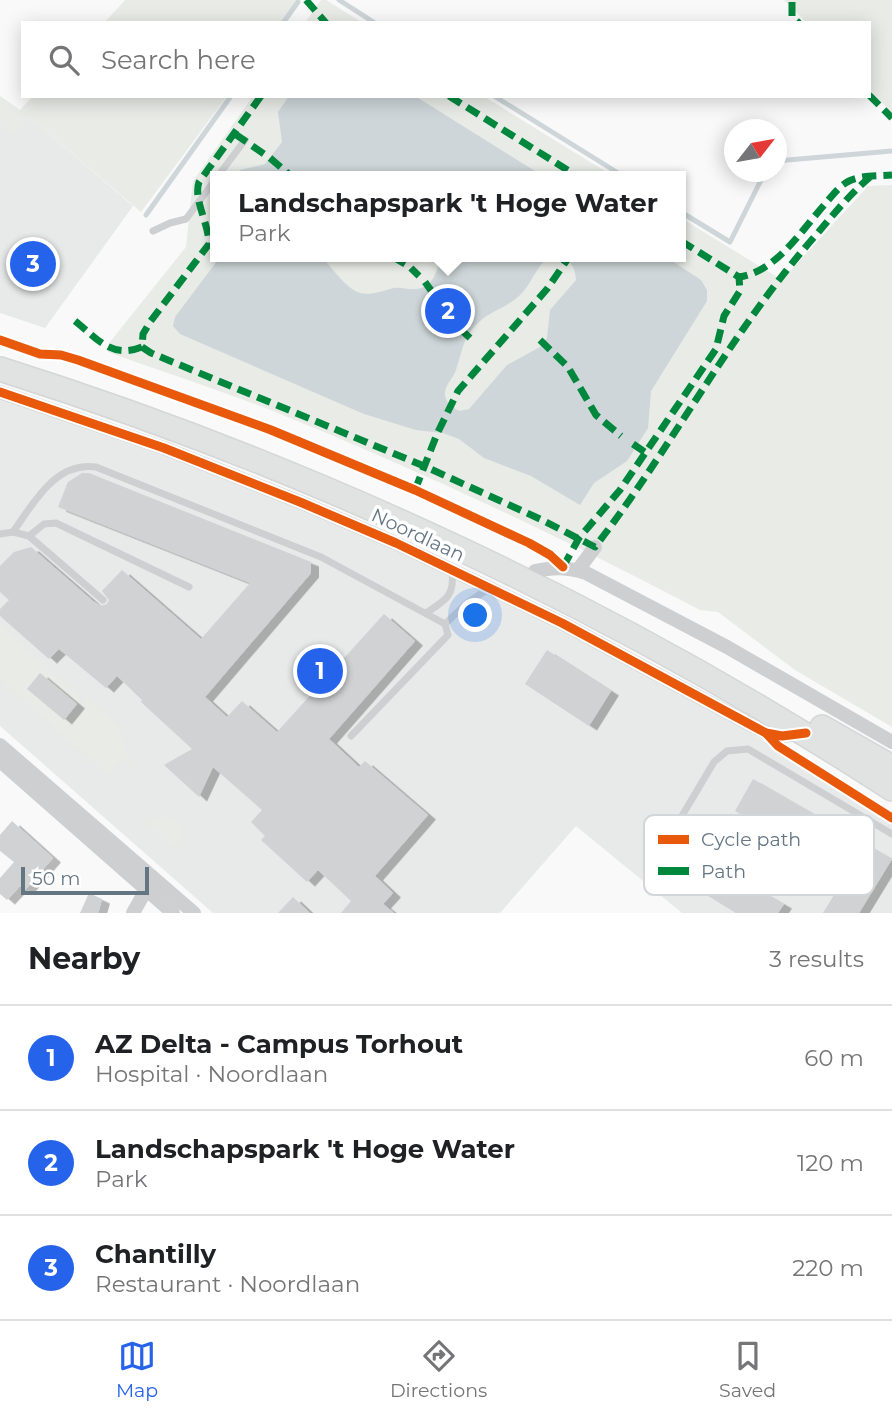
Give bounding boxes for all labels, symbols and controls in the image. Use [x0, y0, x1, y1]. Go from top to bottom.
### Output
search box [21, 21, 871, 98]
icon: search [45, 41, 83, 79]
text: Search here [101, 44, 256, 76]
north arrow [724, 119, 787, 182]
popup [210, 171, 686, 262]
text: Landschapspark 't Hoge Water [238, 187, 658, 219]
text: Park [238, 219, 291, 247]
pin: 3 [10, 238, 56, 290]
pin: 2 [425, 285, 471, 337]
street label: Noordlaan [368, 503, 468, 567]
your location [458, 598, 492, 632]
pin: 1 [297, 645, 343, 697]
legend [644, 815, 874, 895]
text: Cycle path [701, 828, 801, 851]
text: Path [701, 860, 746, 883]
scale bar [21, 864, 149, 896]
text: 50 m [32, 867, 80, 890]
text: Nearby [28, 940, 140, 977]
text: 3 results [769, 945, 864, 973]
text: AZ Delta - Campus Torhout [95, 1028, 463, 1060]
text: 1 [46, 1044, 56, 1072]
text: 60 m [804, 1044, 864, 1072]
text: Hospital · Noordlaan [95, 1060, 328, 1088]
text: Landschapspark 't Hoge Water [95, 1133, 515, 1165]
text: 2 [44, 1149, 58, 1177]
text: 120 m [797, 1149, 864, 1177]
text: Park [95, 1165, 148, 1193]
text: Chantilly [95, 1238, 216, 1270]
text: 3 [44, 1254, 58, 1282]
text: 220 m [792, 1254, 864, 1282]
text: Restaurant · Noordlaan [95, 1270, 360, 1298]
tab: Map [116, 1337, 158, 1402]
tab: Directions [390, 1337, 487, 1402]
tab: Saved [719, 1337, 776, 1402]

